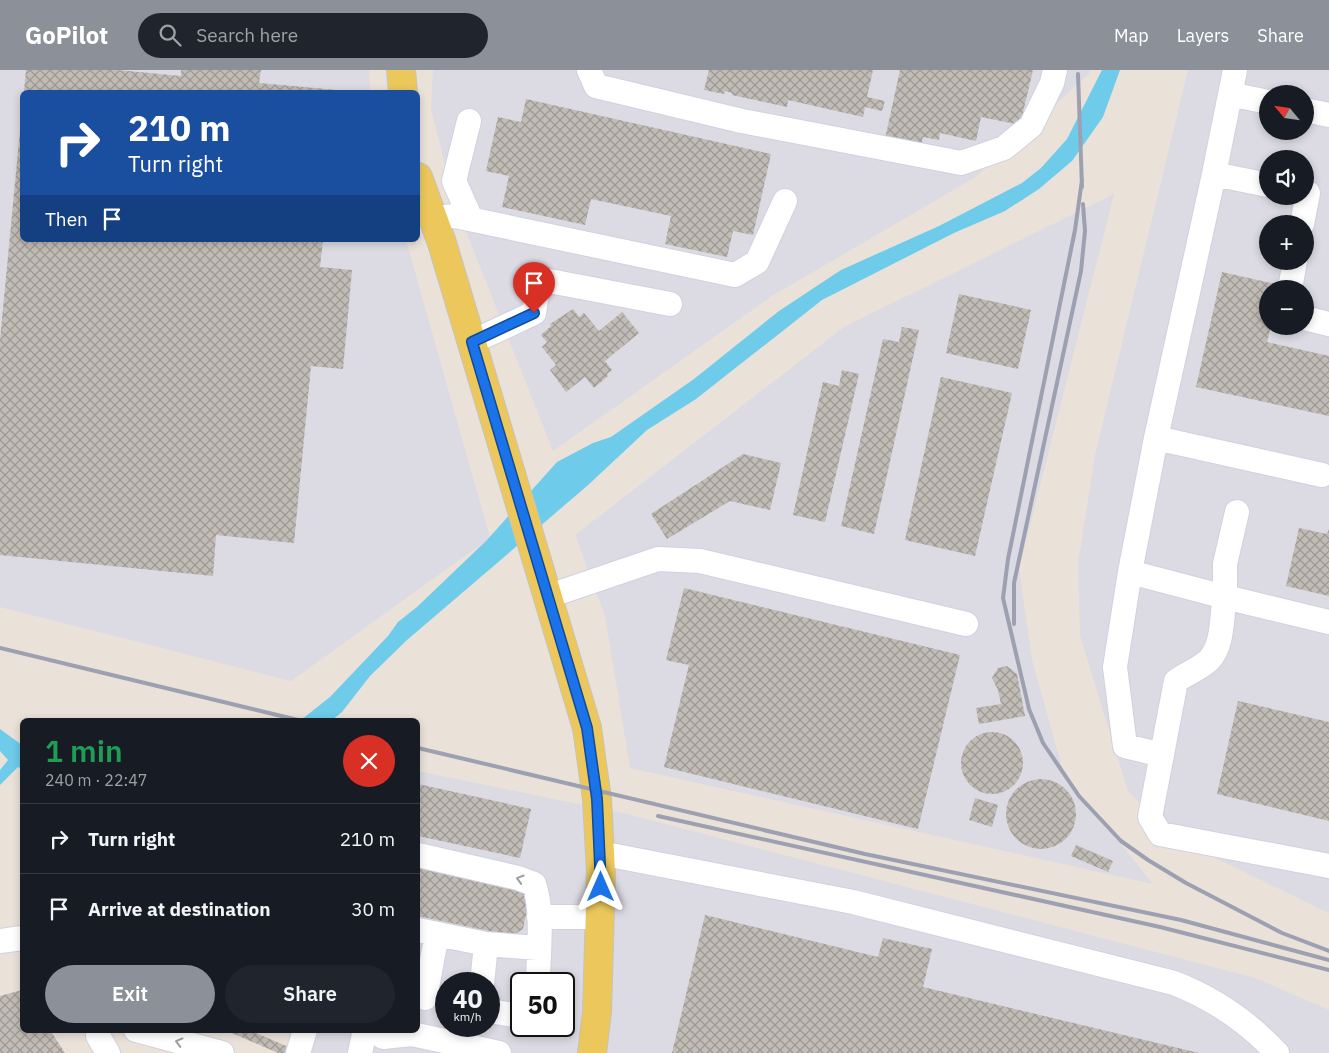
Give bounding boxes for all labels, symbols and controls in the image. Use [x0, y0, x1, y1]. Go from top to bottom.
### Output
search box [138, 13, 488, 58]
text: GoPilot [25, 19, 108, 51]
icon: search [156, 21, 184, 49]
text: Search here [196, 23, 298, 47]
text: Map [1114, 24, 1149, 47]
text: Layers [1177, 24, 1229, 47]
text: Share [1257, 24, 1304, 47]
north arrow [1259, 85, 1314, 140]
map controls [1259, 85, 1314, 335]
text: 210 m [128, 105, 231, 151]
icon: right [45, 110, 110, 175]
text: Turn right [128, 149, 223, 178]
button: sound [1259, 150, 1314, 205]
icon: arrive [98, 205, 126, 233]
text: Then [45, 207, 88, 231]
button: + [1259, 215, 1314, 270]
pin [513, 262, 555, 313]
icon: arrive [520, 269, 548, 297]
button: − [1259, 280, 1314, 335]
text: 1 min [45, 731, 123, 770]
button: close [343, 735, 395, 787]
text: 240 m · 22:47 [45, 770, 147, 790]
icon: right [45, 825, 73, 853]
text: Turn right [88, 827, 175, 851]
text: 210 m [340, 827, 395, 851]
position arrow [574, 860, 626, 912]
one-way arrow [516, 875, 524, 885]
icon: arrive [45, 895, 73, 923]
text: Arrive at destination [88, 897, 271, 921]
text: 30 m [351, 897, 395, 921]
button: Exit [45, 965, 215, 1023]
button: Share [225, 965, 395, 1023]
speed limit sign: 50 [510, 972, 575, 1037]
text: 40 [452, 982, 483, 1015]
text: km/h [453, 1009, 482, 1024]
one-way arrow [175, 1037, 183, 1047]

